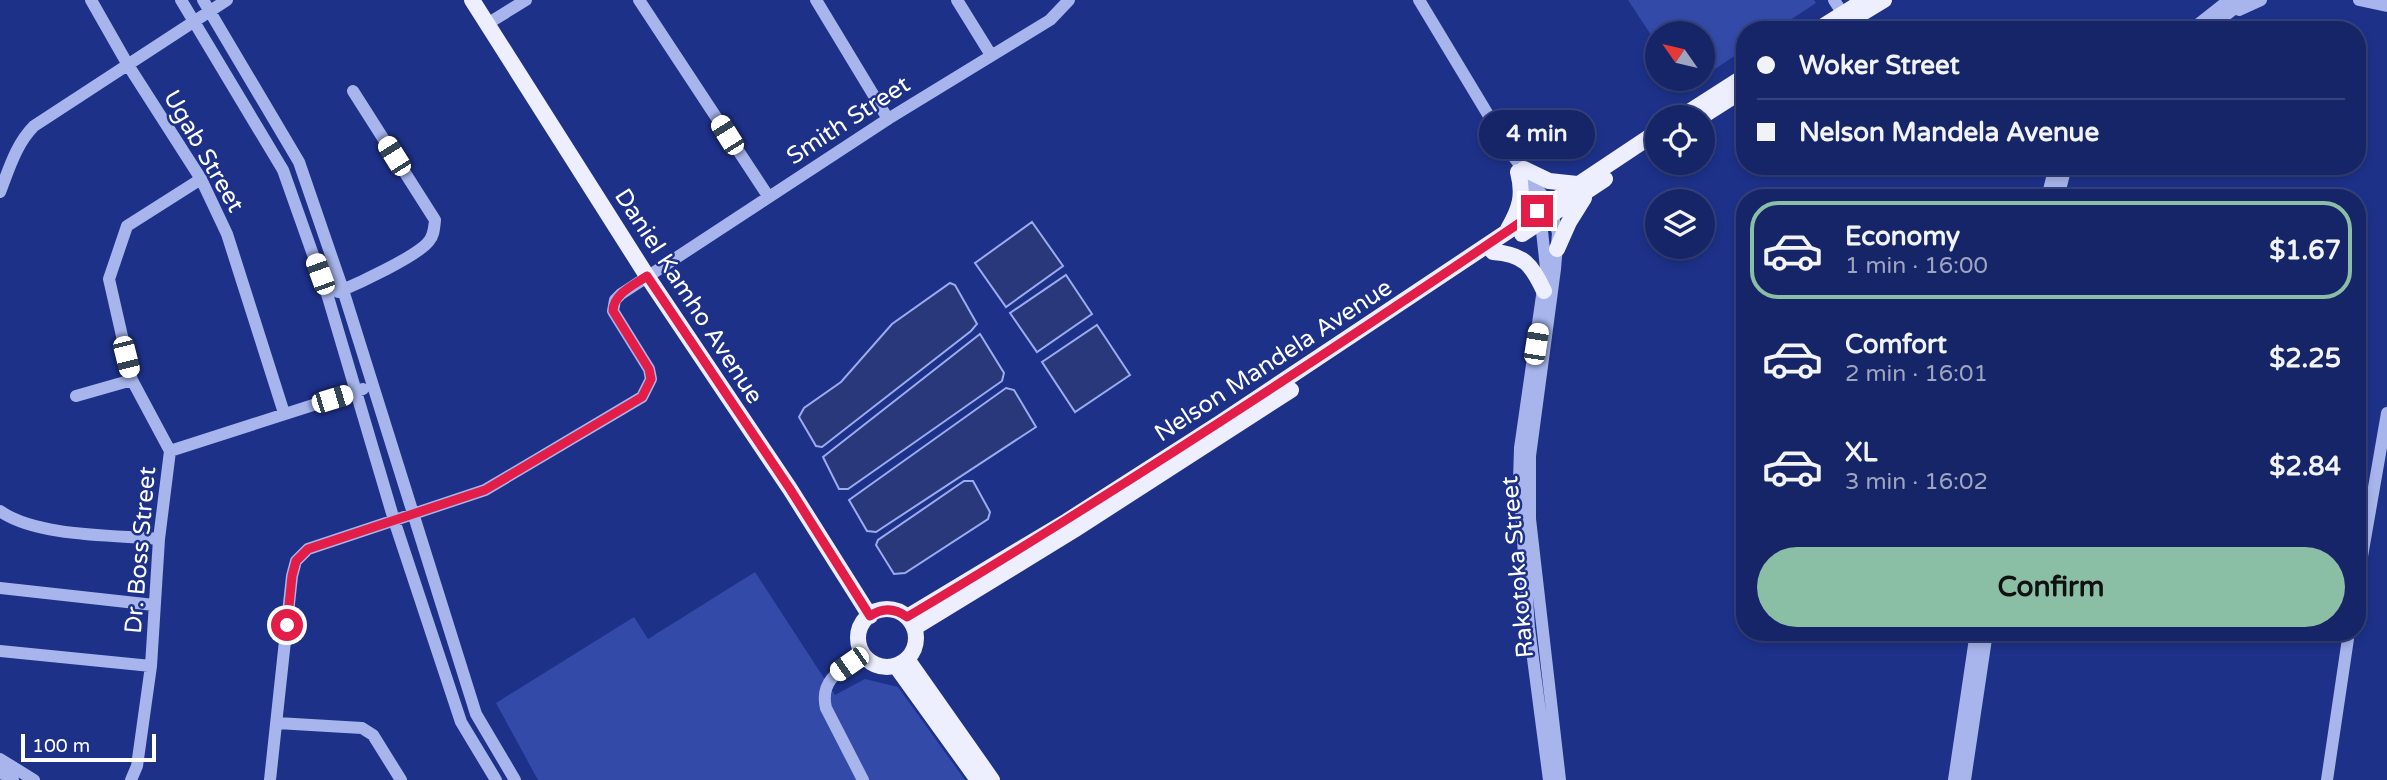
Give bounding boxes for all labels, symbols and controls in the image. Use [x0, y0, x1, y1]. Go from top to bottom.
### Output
north arrow [1645, 21, 1715, 91]
map controls [1645, 21, 1715, 259]
text: Woker Street [1799, 50, 1960, 81]
street label: Smith Street [781, 70, 915, 171]
street label: Ugab Street [157, 85, 250, 218]
button: locate [1645, 105, 1715, 175]
callout: 4 min [1479, 110, 1595, 158]
car [707, 112, 748, 158]
text: Nelson Mandela Avenue [1799, 117, 2099, 148]
text: 4 min [1506, 120, 1568, 148]
car [374, 133, 415, 179]
street label: Daniel Kamho Avenue [608, 183, 769, 409]
button: layers [1645, 189, 1715, 259]
route end [1521, 195, 1553, 227]
icon: car [1761, 219, 1824, 282]
text: Economy [1845, 221, 1960, 252]
text: $1.67 [2269, 235, 2341, 266]
car [303, 251, 338, 297]
text: 1 min · 16:00 [1845, 252, 1988, 280]
street label: Nelson Mandela Avenue [1149, 273, 1397, 448]
car [1523, 322, 1550, 366]
icon: car [1761, 327, 1824, 390]
text: Comfort [1845, 329, 1947, 360]
car [111, 334, 142, 380]
text: $2.25 [2269, 343, 2341, 374]
text: 2 min · 16:01 [1845, 360, 1988, 388]
car [309, 383, 356, 415]
icon: car [1761, 435, 1824, 498]
text: XL [1845, 437, 1877, 468]
text: $2.84 [2269, 451, 2341, 482]
street label: Dr. Boss Street [119, 465, 162, 635]
text: 3 min · 16:02 [1845, 468, 1988, 496]
street label: Rakotoka Street [1495, 475, 1540, 659]
button: Confirm [1757, 547, 2345, 627]
route start [271, 609, 303, 641]
car [826, 643, 873, 685]
scale bar [21, 731, 156, 763]
text: 100 m [32, 735, 90, 757]

